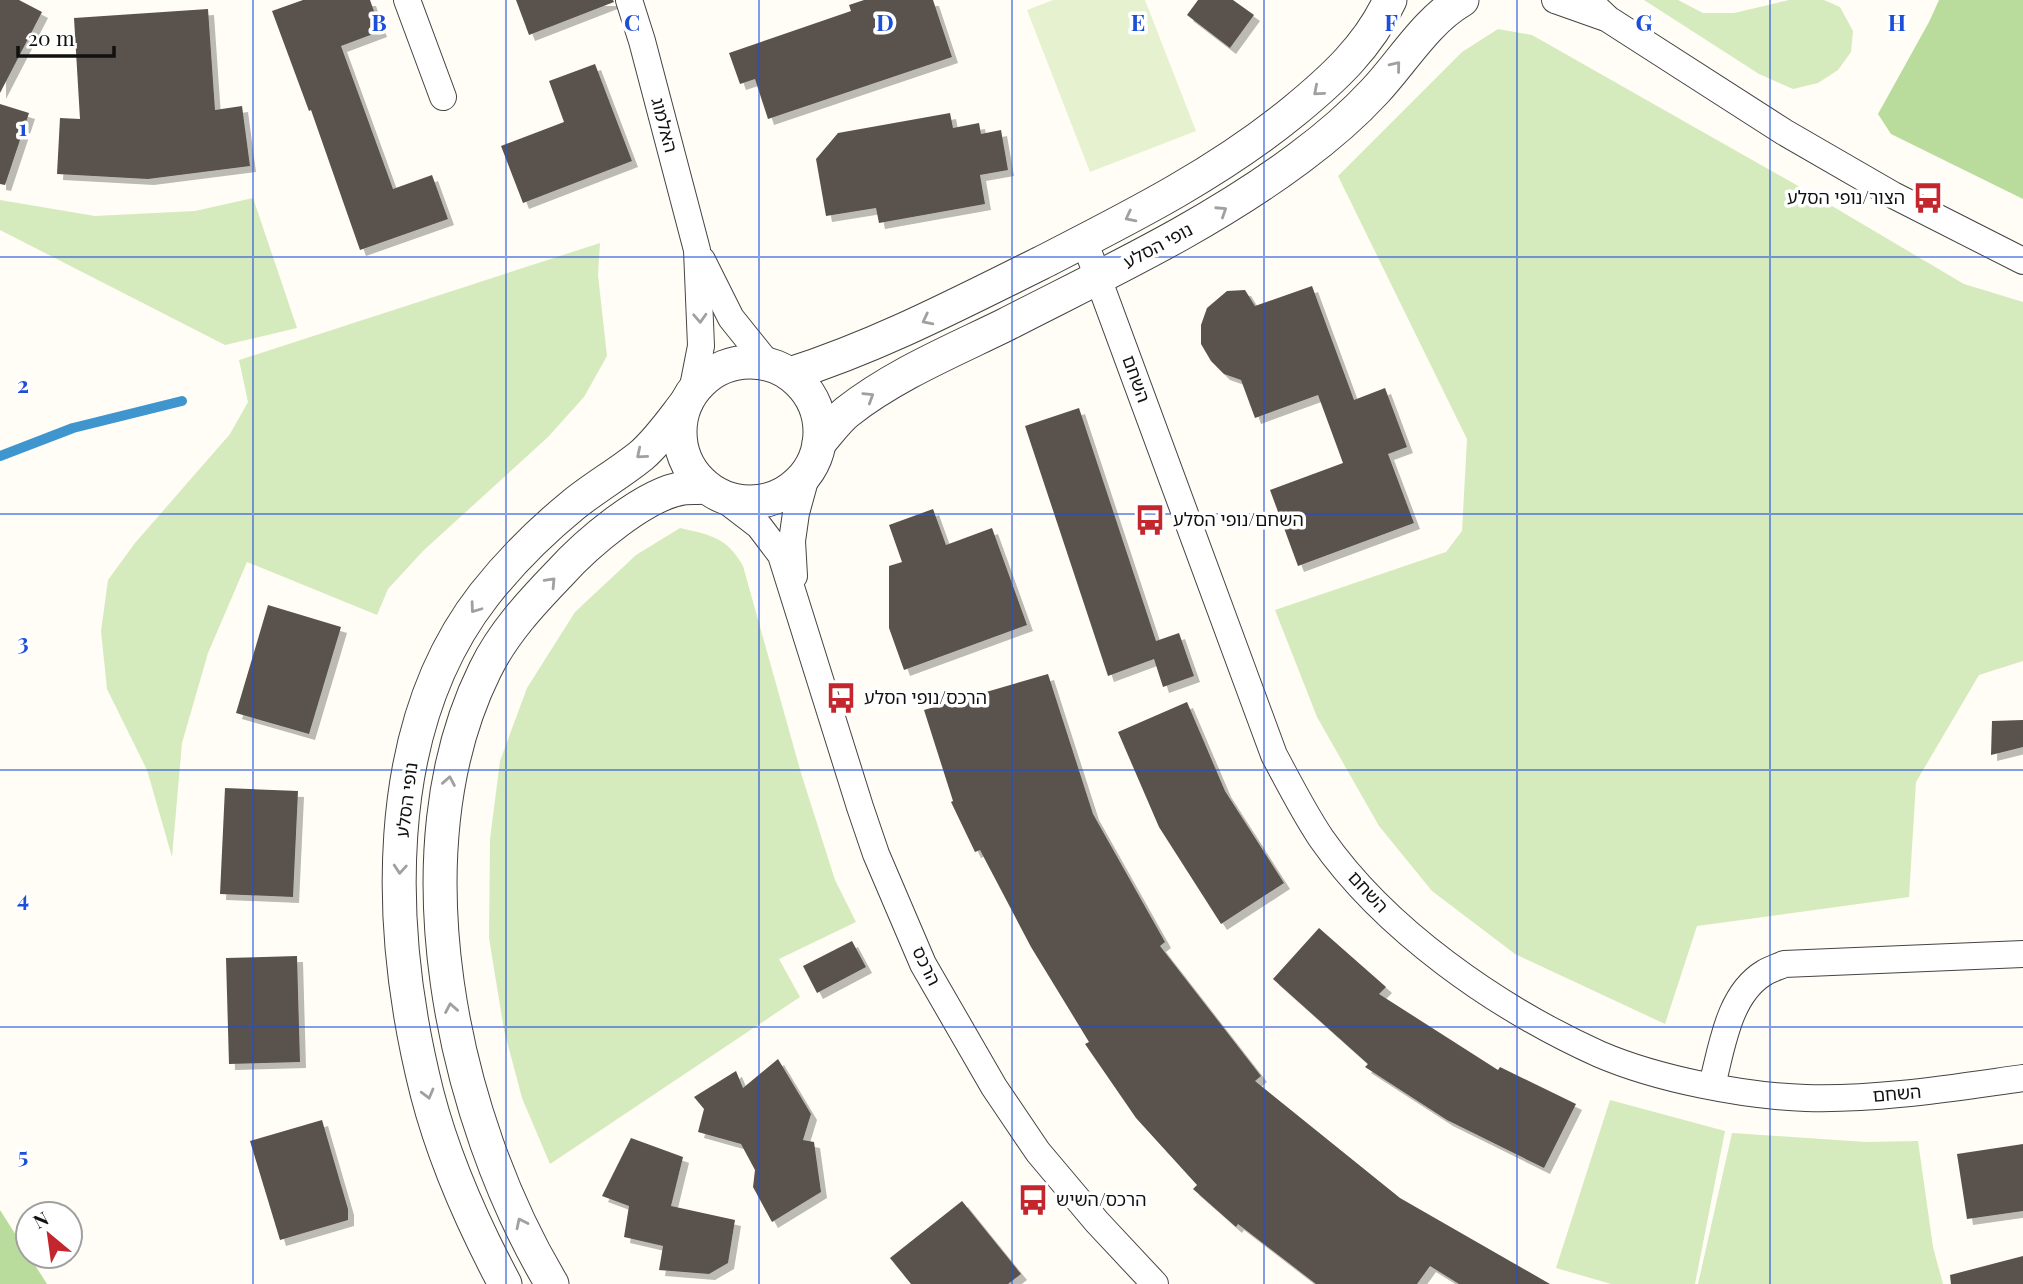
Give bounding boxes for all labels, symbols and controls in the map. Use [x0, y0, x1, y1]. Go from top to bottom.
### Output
text: B [371, 6, 387, 37]
text: C [624, 6, 640, 37]
text: D [876, 6, 894, 37]
text: E [1131, 6, 1145, 37]
text: F [1384, 6, 1398, 37]
text: G [1636, 6, 1653, 37]
text: H [1888, 6, 1906, 37]
scale bar [18, 14, 114, 58]
text: 20 m [28, 23, 75, 51]
one-way arrow [1387, 62, 1400, 74]
one-way arrow [1313, 83, 1326, 95]
street label: האלמוג [646, 95, 684, 155]
text: 1 [19, 111, 28, 142]
bus stop icon: הצור/נופי הסלע [1911, 181, 1945, 215]
place label: הצור/נופי הסלע [1787, 185, 1905, 209]
one-way arrow [1214, 206, 1227, 219]
one-way arrow [1124, 209, 1137, 223]
street label: נופי הסלע [1119, 217, 1196, 273]
one-way arrow [922, 312, 934, 326]
one-way arrow [692, 313, 707, 324]
street label: השחם [1117, 352, 1157, 406]
text: 2 [17, 368, 29, 399]
one-way arrow [861, 393, 874, 406]
one-way arrow [637, 446, 650, 458]
bus stop icon: השחם/נופי הסלע [1133, 503, 1167, 537]
place label: השחם/נופי הסלע [1173, 507, 1304, 531]
one-way arrow [542, 577, 555, 590]
one-way arrow [471, 600, 484, 612]
text: 3 [17, 625, 29, 656]
bus stop icon: הרכס/נופי הסלע [824, 681, 858, 715]
place label: הרכס/נופי הסלע [864, 685, 987, 709]
street label: נופי הסלע [390, 761, 423, 839]
one-way arrow [441, 775, 456, 787]
one-way arrow [392, 864, 407, 875]
street label: השחם [1343, 865, 1394, 917]
text: 4 [17, 882, 29, 913]
street label: הרכס [907, 942, 947, 989]
one-way arrow [444, 1002, 459, 1014]
street label: השחם [1872, 1079, 1922, 1107]
one-way arrow [420, 1088, 434, 1100]
text: 5 [18, 1139, 28, 1170]
bus stop icon: הרכס/השיש [1016, 1183, 1050, 1217]
place label: הרכס/השיש [1056, 1187, 1147, 1211]
north arrow [14, 1200, 84, 1270]
text: N [28, 1204, 53, 1234]
one-way arrow [515, 1218, 529, 1230]

